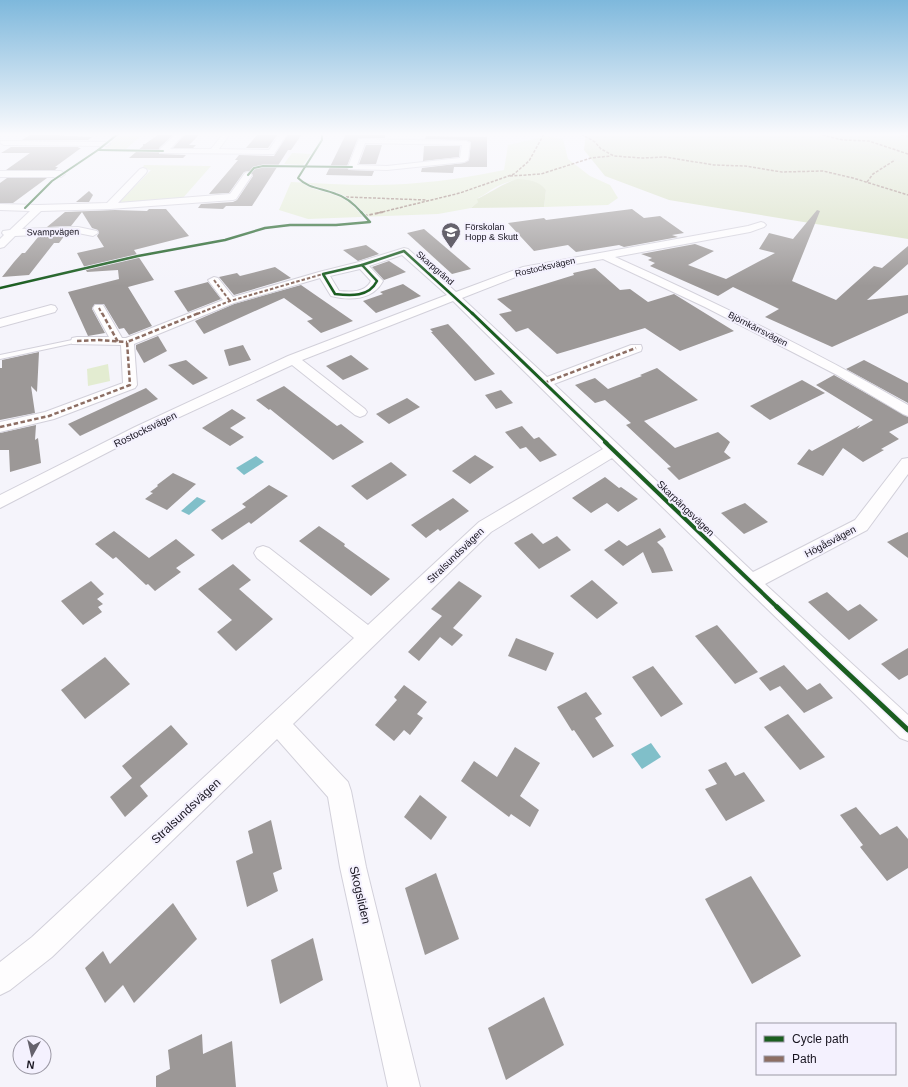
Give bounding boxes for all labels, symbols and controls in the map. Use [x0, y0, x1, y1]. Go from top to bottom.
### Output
school or university icon: Förskolan Hopp & Skutt [440, 221, 462, 249]
place label: Förskolan Hopp & Skutt [465, 222, 519, 242]
street label: Svampvägen [27, 227, 79, 237]
street label: Skarpgränd [414, 249, 456, 287]
street label: Rostocksvägen [514, 255, 576, 279]
street label: Björnkärrsvägen [727, 310, 789, 348]
street label: Rostocksvägen [112, 410, 178, 449]
street label: Skarpängsvägen [655, 478, 716, 538]
street label: Högåsvägen [803, 523, 858, 559]
street label: Stralsundsvägen [425, 526, 486, 585]
street label: Stralsundsvägen [149, 775, 223, 847]
street label: Skogsliden [347, 865, 373, 925]
legend [756, 1023, 896, 1075]
text: Cycle path [792, 1032, 849, 1046]
north arrow [12, 1035, 52, 1075]
text: Path [792, 1052, 817, 1066]
text: N [26, 1058, 35, 1071]

